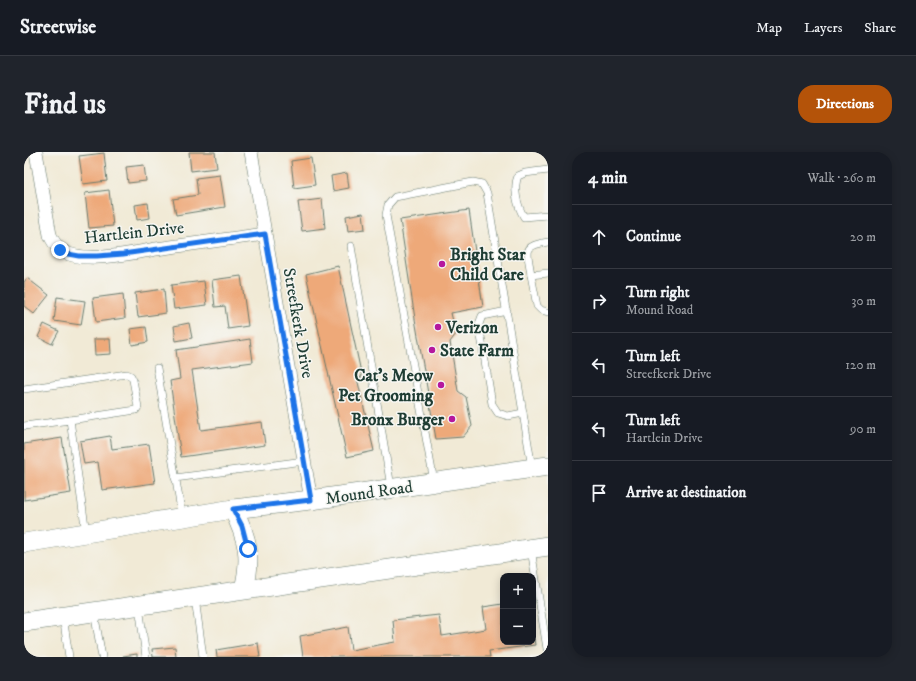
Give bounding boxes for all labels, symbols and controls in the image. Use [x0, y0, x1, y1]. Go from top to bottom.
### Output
text: Streetwise [20, 16, 96, 39]
text: Map [756, 19, 782, 37]
text: Layers [804, 19, 842, 37]
text: Share [864, 19, 896, 37]
button: Directions [798, 85, 892, 123]
text: Find us [24, 87, 106, 122]
text: 4 min [588, 167, 627, 189]
text: Walk · 260 m [808, 170, 876, 186]
street label: Hartlein Drive [83, 217, 185, 249]
icon: ahead [588, 226, 610, 248]
text: Continue [626, 227, 681, 246]
text: 20 m [850, 229, 876, 245]
route end [51, 241, 69, 259]
place label: Bright Star Child Care [450, 244, 526, 286]
marker: Bright Star Child Care [437, 259, 447, 269]
street label: Streefkerk Drive [277, 266, 319, 380]
text: Turn right [626, 283, 689, 302]
icon: right [588, 290, 610, 312]
text: 30 m [852, 293, 876, 309]
text: Mound Road [626, 302, 693, 318]
place label: Verizon [445, 317, 498, 339]
marker: Verizon [433, 322, 443, 332]
place label: State Farm [440, 340, 514, 362]
marker: State Farm [427, 345, 437, 355]
text: Turn left [626, 347, 680, 366]
icon: left [588, 354, 610, 376]
text: 120 m [845, 357, 876, 373]
place label: Cat's Meow Pet Grooming [338, 365, 434, 407]
text: Streefkerk Drive [626, 366, 711, 382]
marker: Cat's Meow Pet Grooming [436, 380, 446, 390]
place label: Bronx Burger [351, 409, 445, 431]
text: Turn left [626, 411, 680, 430]
marker: Bronx Burger [447, 414, 457, 424]
icon: left [588, 418, 610, 440]
text: 90 m [850, 421, 876, 437]
text: Hartlein Drive [626, 430, 703, 446]
street label: Mound Road [324, 476, 415, 510]
icon: arrive [588, 482, 610, 504]
text: Arrive at destination [626, 483, 746, 502]
route start [239, 540, 257, 558]
map controls [500, 573, 536, 645]
button: + [500, 573, 536, 609]
button: − [500, 609, 536, 645]

